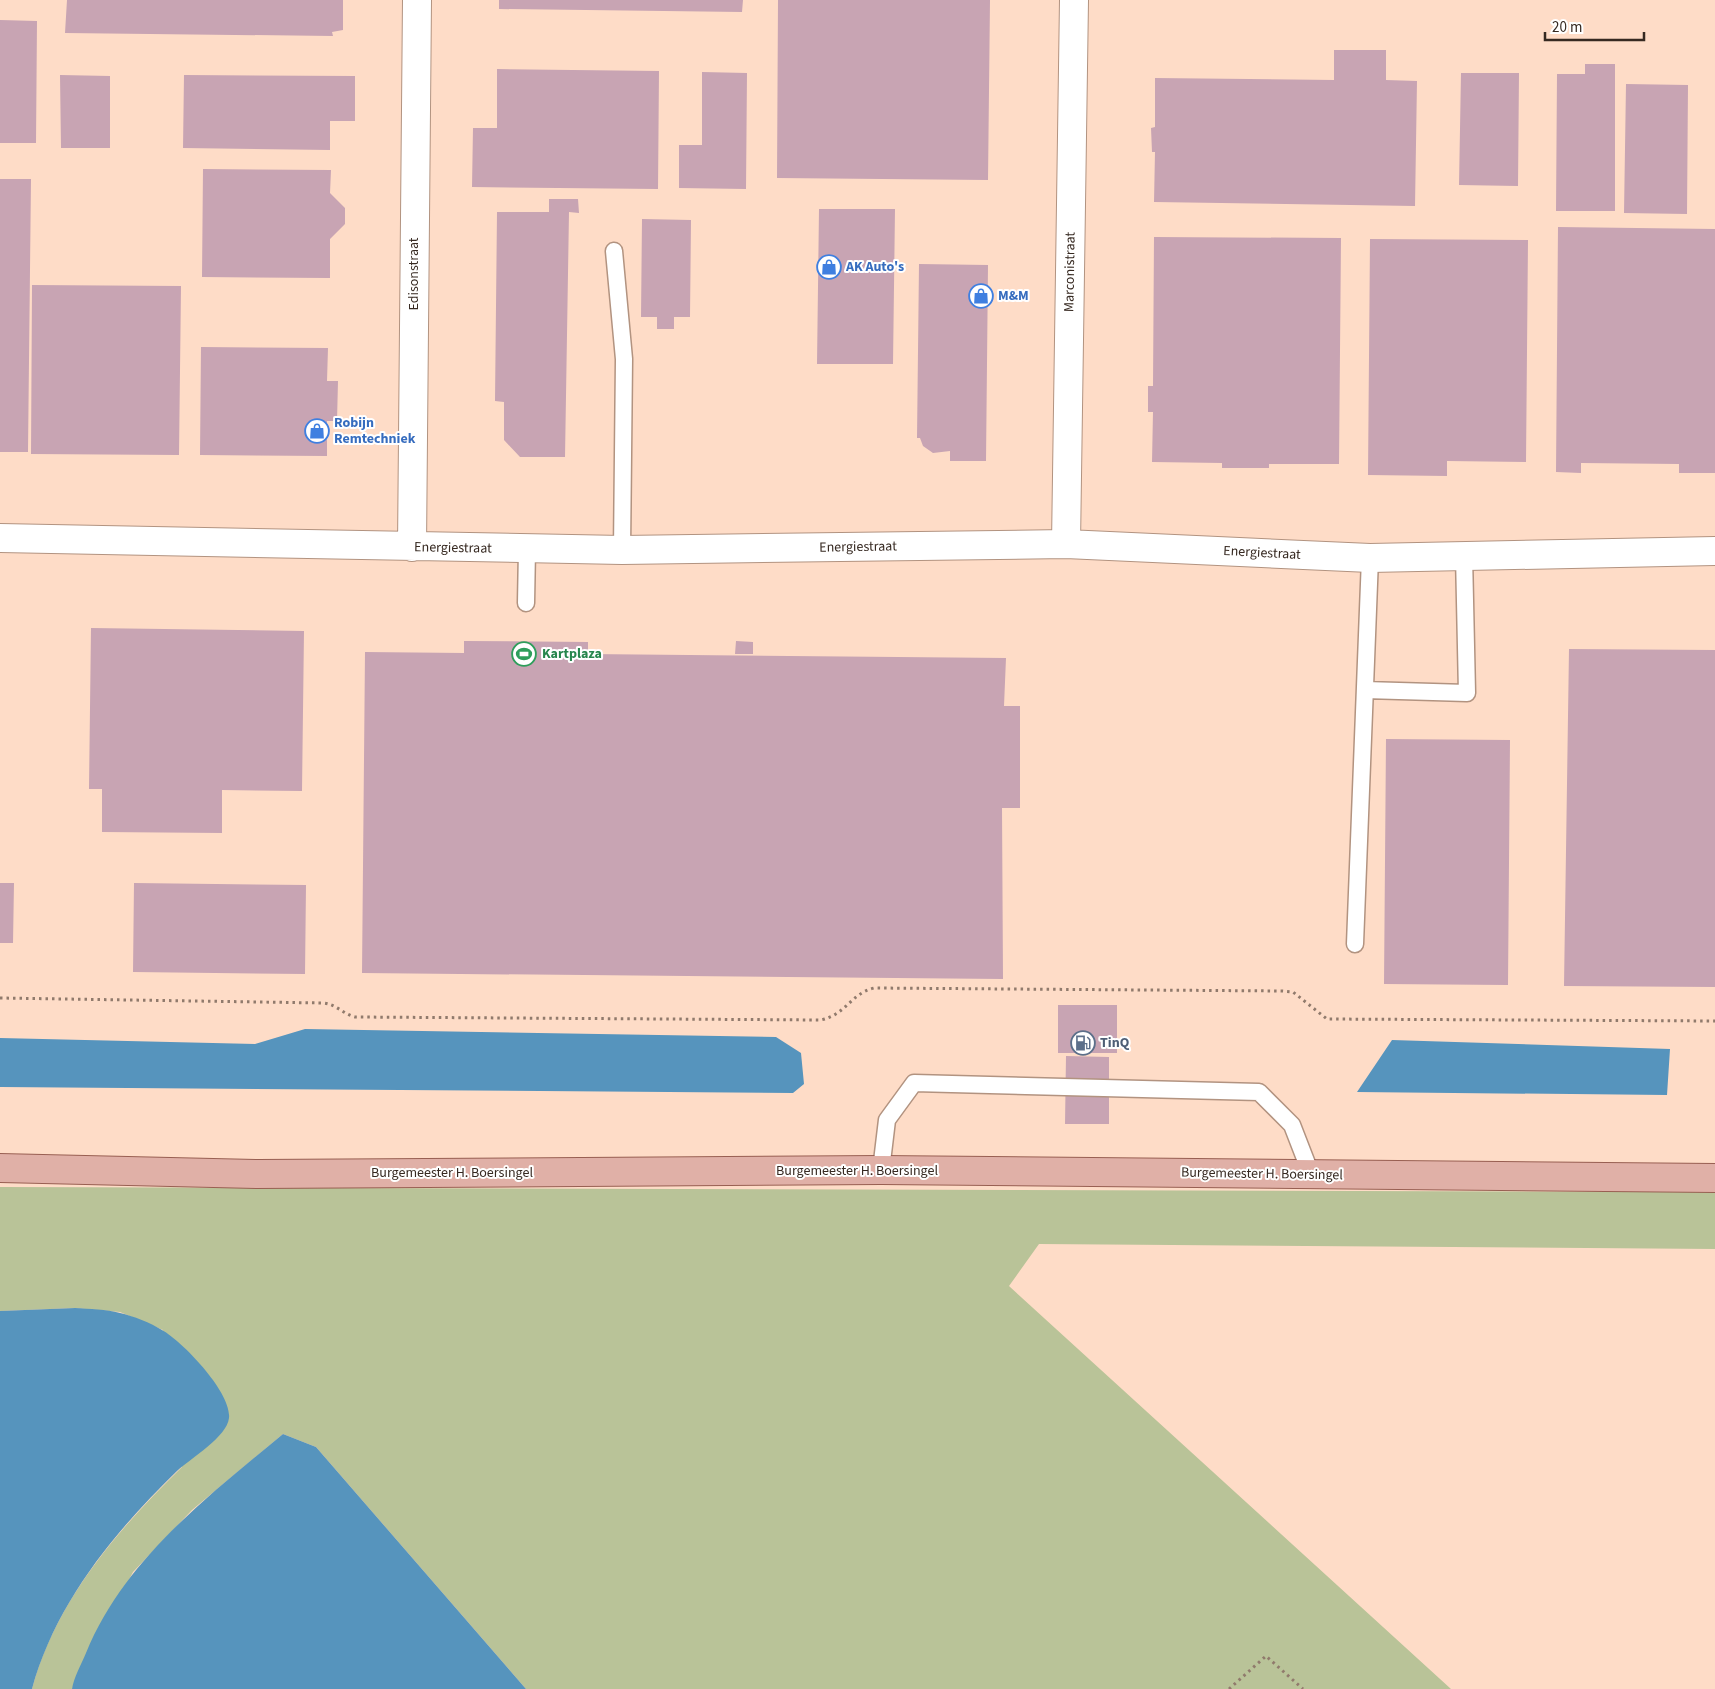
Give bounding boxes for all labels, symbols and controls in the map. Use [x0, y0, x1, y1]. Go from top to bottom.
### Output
scale bar [1545, 10, 1644, 42]
text: 20 m [1552, 17, 1582, 38]
street label: Marconistraat [1059, 231, 1081, 312]
street label: Edisonstraat [404, 237, 424, 311]
shop icon: AK Auto's [816, 254, 842, 280]
place label: AK Auto's [845, 257, 904, 277]
shop icon: M&M [968, 283, 994, 309]
place label: M&M [998, 286, 1029, 306]
place label: Robijn Remtechniek [334, 413, 416, 449]
shop icon: Robijn Remtechniek [304, 418, 330, 444]
street label: Energiestraat [819, 536, 897, 558]
street label: Energiestraat [414, 537, 492, 559]
street label: Energiestraat [1223, 541, 1302, 565]
sports icon: Kartplaza [511, 641, 537, 667]
place label: Kartplaza [542, 644, 602, 664]
fuel station icon: TinQ [1070, 1030, 1096, 1056]
place label: TinQ [1100, 1033, 1130, 1053]
street label: Burgemeester H. Boersingel [776, 1161, 938, 1181]
street label: Burgemeester H. Boersingel [371, 1163, 533, 1183]
street label: Burgemeester H. Boersingel [1181, 1163, 1344, 1185]

